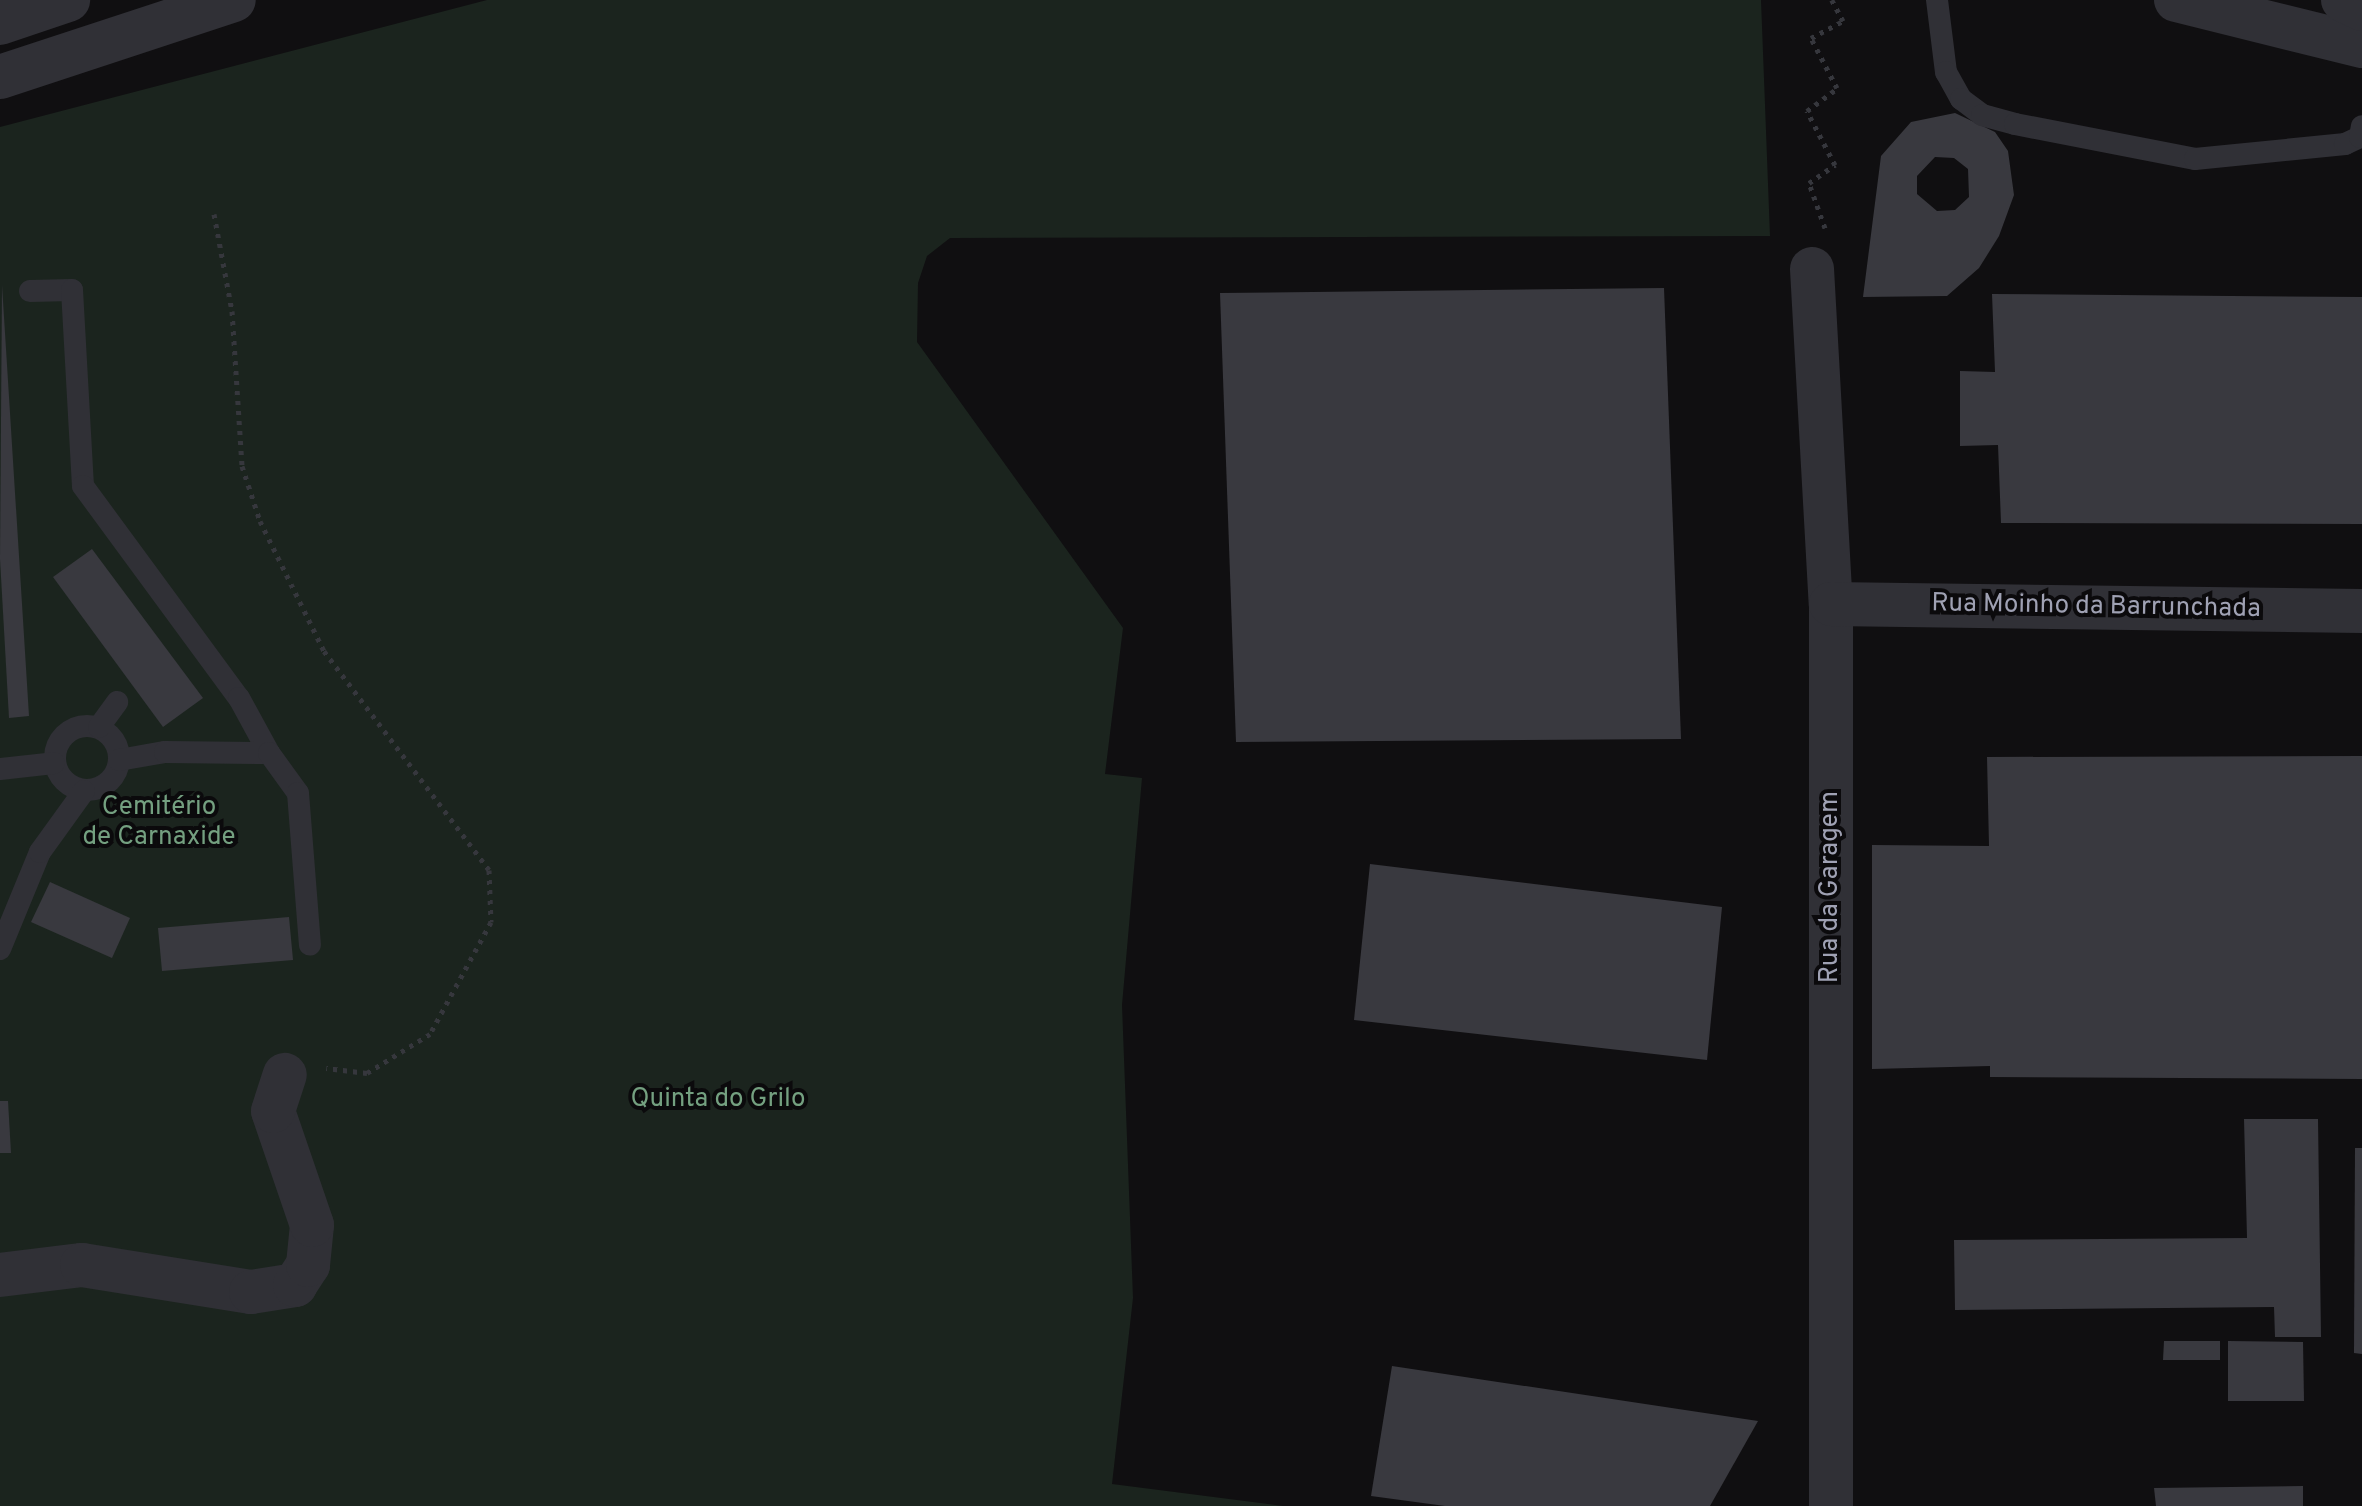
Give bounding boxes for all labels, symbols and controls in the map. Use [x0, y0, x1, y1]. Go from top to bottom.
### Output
street label: Rua Moinho da Barrunchada [1931, 589, 2261, 625]
street label: Rua da Garagem [1815, 791, 1847, 983]
park label: Cemitério de Carnaxide [82, 792, 236, 854]
park label: Quinta do Grilo [631, 1084, 805, 1116]

